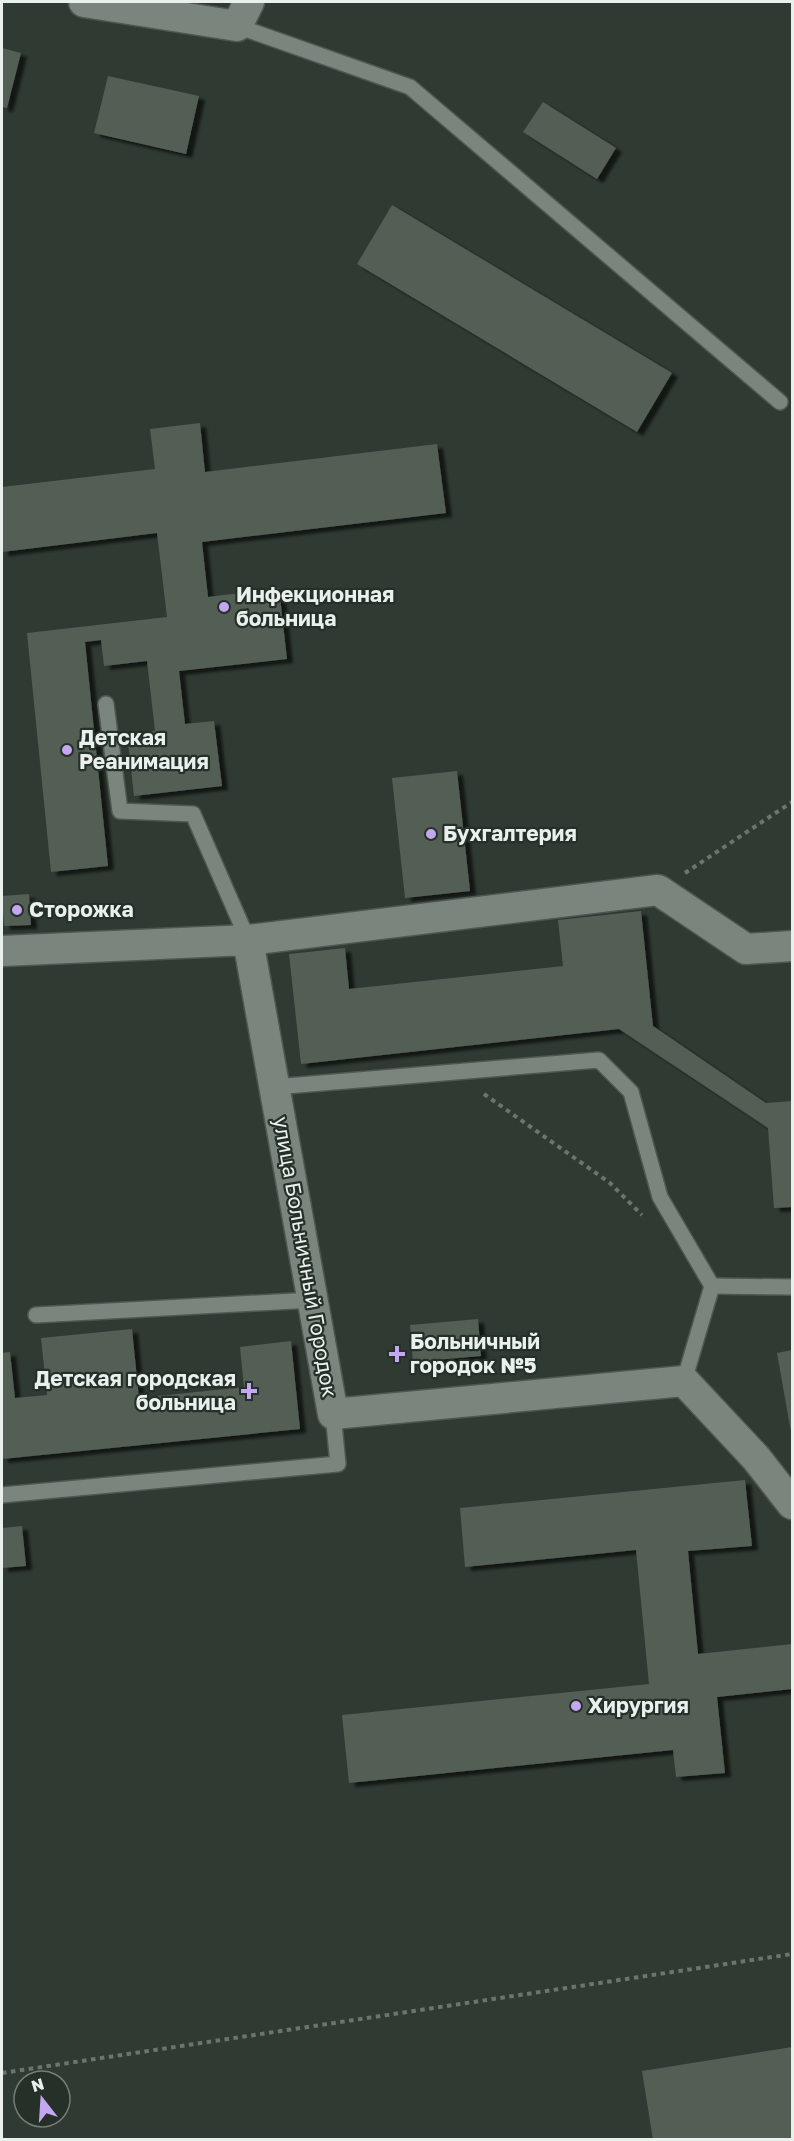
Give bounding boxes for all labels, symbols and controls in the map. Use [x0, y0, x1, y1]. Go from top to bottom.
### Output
place label: Инфекционная больница [236, 581, 394, 631]
marker: Инфекционная больница [217, 600, 231, 614]
place label: Детская Реанимация [79, 724, 209, 774]
marker: Детская Реанимация [60, 743, 74, 757]
place label: Бухгалтерия [443, 820, 577, 846]
marker: Бухгалтерия [424, 827, 438, 841]
place label: Сторожка [29, 896, 134, 922]
marker: Сторожка [10, 903, 24, 917]
street label: улица Больничный Городок [268, 1114, 344, 1399]
place label: Больничный городок №5 [410, 1328, 540, 1378]
marker: Больничный городок №5 [388, 1345, 406, 1363]
place label: Детская городская больница [35, 1365, 236, 1415]
marker: Детская городская больница [240, 1382, 258, 1400]
place label: Хирургия [588, 1692, 689, 1718]
marker: Хирургия [569, 1699, 583, 1713]
north arrow [12, 2069, 72, 2129]
text: N [29, 2073, 46, 2096]

